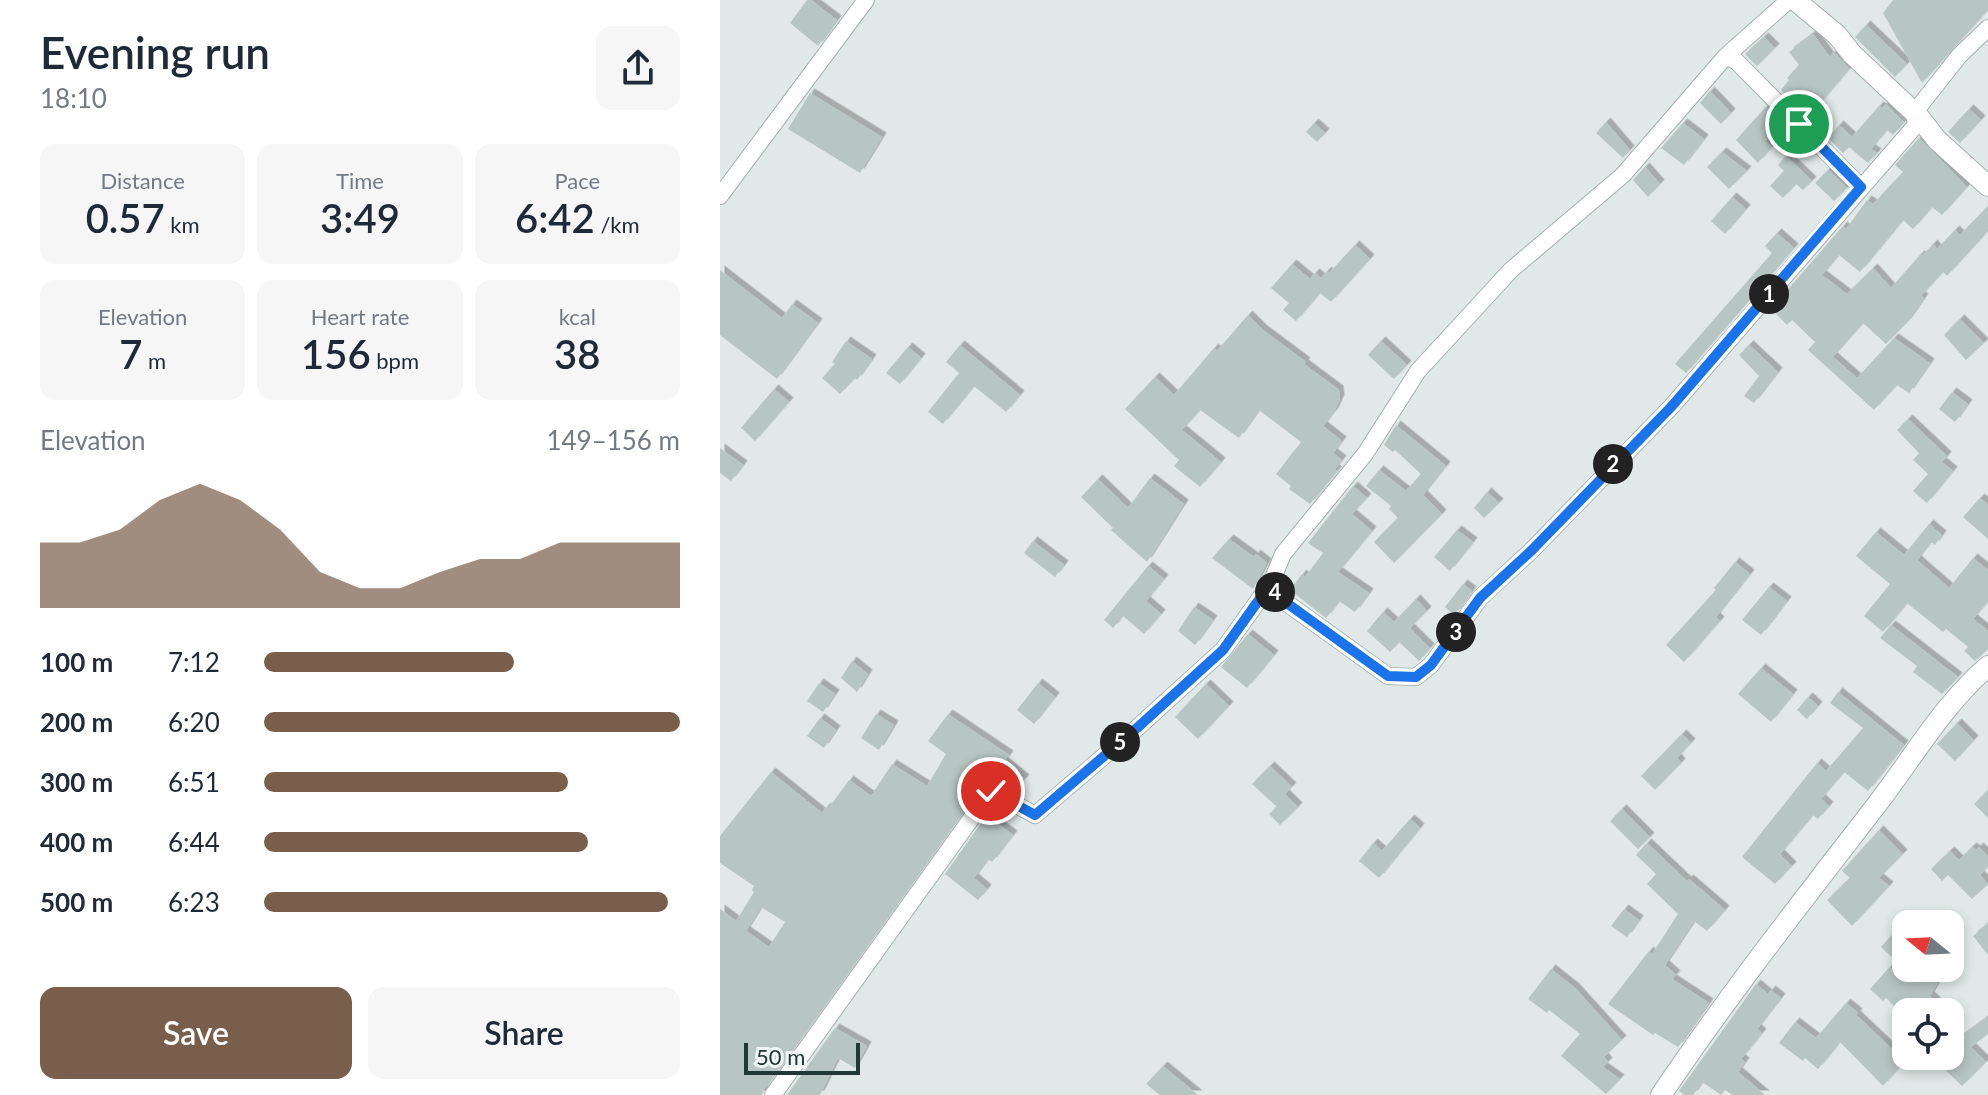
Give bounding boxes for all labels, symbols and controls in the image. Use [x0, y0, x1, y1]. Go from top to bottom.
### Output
text: Evening run [40, 26, 270, 78]
button: share [596, 26, 680, 110]
text: 18:10 [40, 82, 107, 114]
pin [1765, 90, 1833, 158]
icon: arrive [1777, 102, 1821, 146]
text: Distance [100, 167, 185, 194]
text: Time [336, 167, 384, 194]
text: Pace [554, 167, 600, 194]
text: 0.57 [86, 194, 165, 242]
text: 3:49 [320, 194, 400, 242]
text: 6:42 [515, 194, 595, 242]
text: km [165, 211, 200, 238]
text: /km [595, 211, 640, 238]
pin: 1 [1749, 274, 1789, 314]
text: 1 [1763, 280, 1775, 307]
text: Elevation [98, 303, 187, 330]
text: Heart rate [311, 303, 409, 330]
text: kcal [559, 303, 596, 330]
text: 7 [119, 330, 142, 378]
text: 156 [301, 330, 371, 378]
text: 38 [554, 330, 601, 378]
text: m [142, 347, 166, 374]
text: bpm [371, 347, 419, 374]
text: Elevation [40, 424, 146, 456]
text: 149–156 m [546, 424, 680, 456]
pin: 2 [1593, 444, 1633, 484]
text: 2 [1607, 450, 1619, 477]
pin: 4 [1255, 572, 1295, 612]
text: 4 [1269, 578, 1281, 605]
pin: 3 [1436, 612, 1476, 652]
text: 3 [1450, 618, 1462, 645]
text: 100 m [40, 646, 113, 678]
text: 7:12 [168, 646, 220, 678]
text: 200 m [40, 706, 113, 738]
text: 6:20 [168, 706, 220, 738]
pin: 5 [1100, 722, 1140, 762]
text: 5 [1114, 728, 1126, 755]
pin [957, 757, 1025, 825]
text: 300 m [40, 766, 113, 798]
text: 6:51 [168, 766, 220, 798]
icon: check [969, 769, 1013, 813]
text: 400 m [40, 826, 113, 858]
text: 6:44 [168, 826, 220, 858]
text: 500 m [40, 886, 113, 918]
text: 6:23 [168, 886, 220, 918]
north arrow [1892, 910, 1964, 982]
map controls [1892, 910, 1964, 1070]
button: Save [40, 987, 352, 1079]
button: Share [368, 987, 680, 1079]
button: locate [1892, 998, 1964, 1070]
scale bar [744, 1039, 860, 1075]
text: 50 m [756, 1043, 805, 1070]

